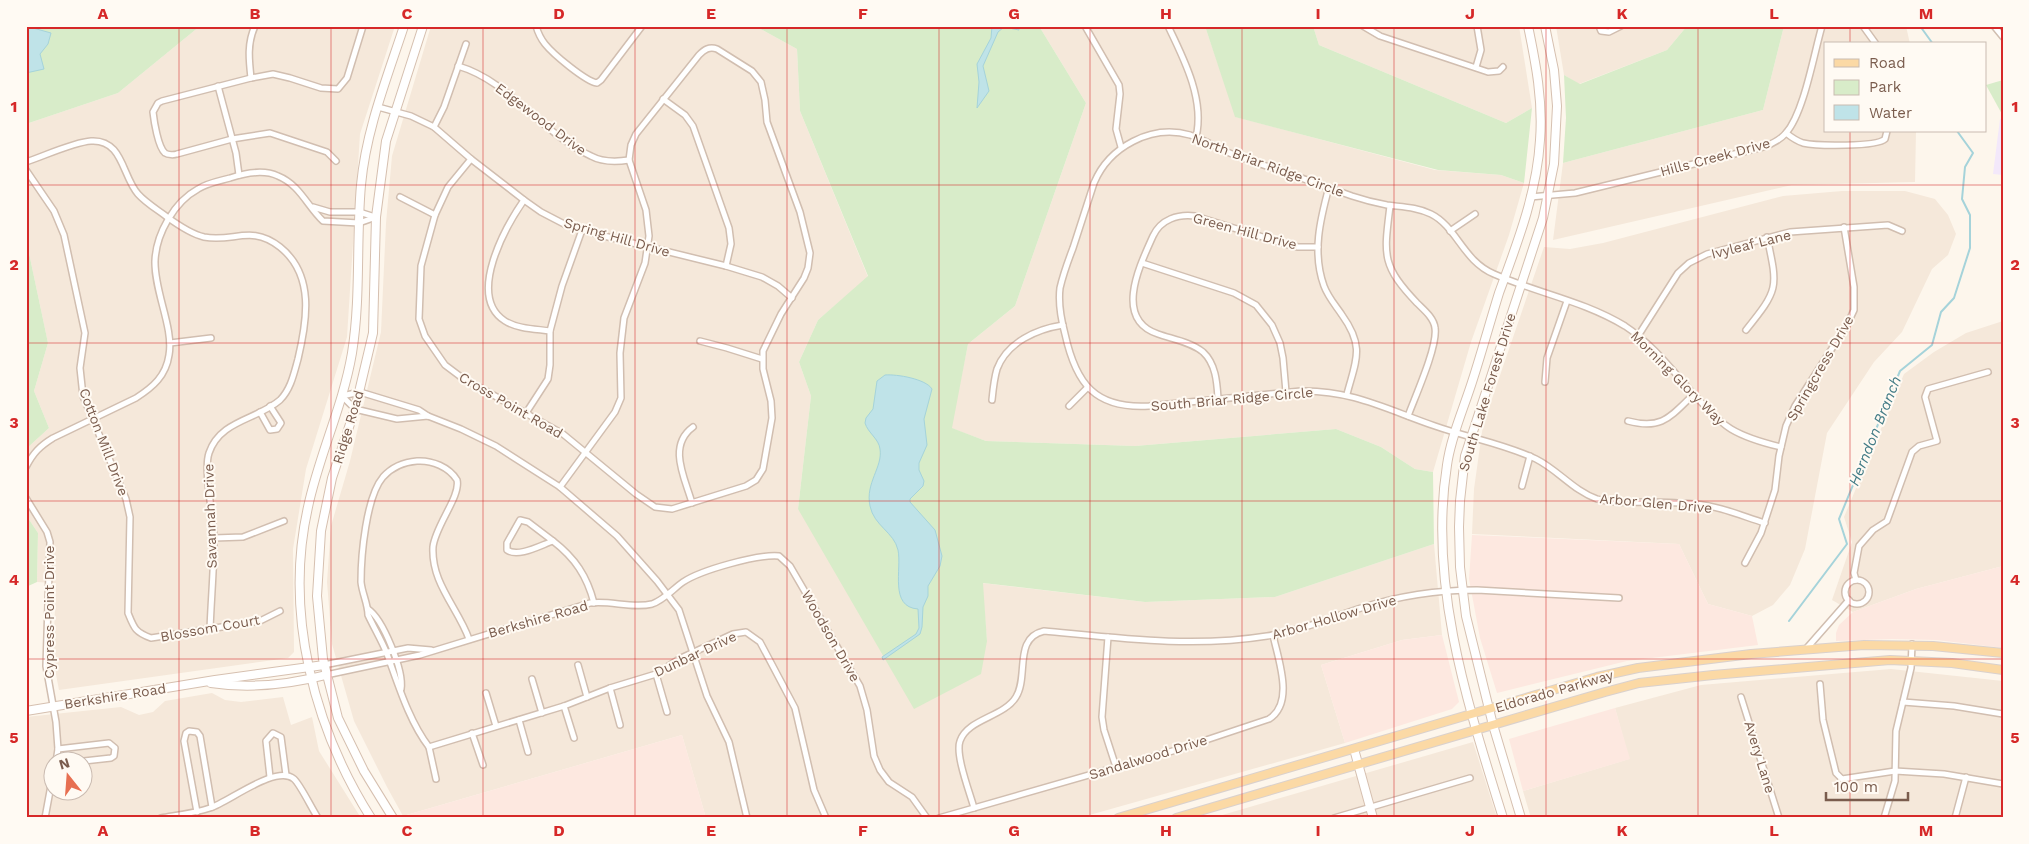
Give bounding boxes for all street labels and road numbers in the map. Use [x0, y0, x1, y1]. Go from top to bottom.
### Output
street label: Edgewood Drive [492, 80, 590, 158]
street label: North Briar Ridge Circle [1190, 130, 1346, 200]
street label: Hills Creek Drive [1658, 135, 1772, 179]
street label: Green Hill Drive [1191, 209, 1299, 253]
street label: Spring Hill Drive [562, 214, 672, 260]
street label: Ivyleaf Lane [1709, 226, 1793, 262]
street label: South Lake Forest Drive [1455, 311, 1519, 473]
street label: Springcress Drive [1783, 312, 1857, 424]
street label: Morning Glory Way [1628, 328, 1729, 429]
street label: Cross Point Road [456, 369, 566, 441]
street label: South Briar Ridge Circle [1150, 384, 1314, 414]
street label: Cotton Mill Drive [76, 386, 132, 498]
street label: Ridge Road [329, 388, 367, 466]
street label: Savannah Drive [200, 463, 220, 569]
street label: Arbor Glen Drive [1599, 490, 1713, 516]
street label: Cypress Point Drive [41, 545, 57, 679]
street label: Woodson Drive [798, 588, 864, 684]
street label: Arbor Hollow Drive [1270, 592, 1398, 642]
street label: Berkshire Road [486, 597, 590, 641]
street label: Blossom Court [159, 611, 261, 645]
street label: Dunbar Drive [651, 628, 739, 680]
street label: Eldorado Parkway [1493, 666, 1616, 716]
street label: Berkshire Road [63, 680, 167, 712]
street label: Avery Lane [1741, 719, 1779, 795]
street label: Sandalwood Drive [1087, 731, 1209, 783]

